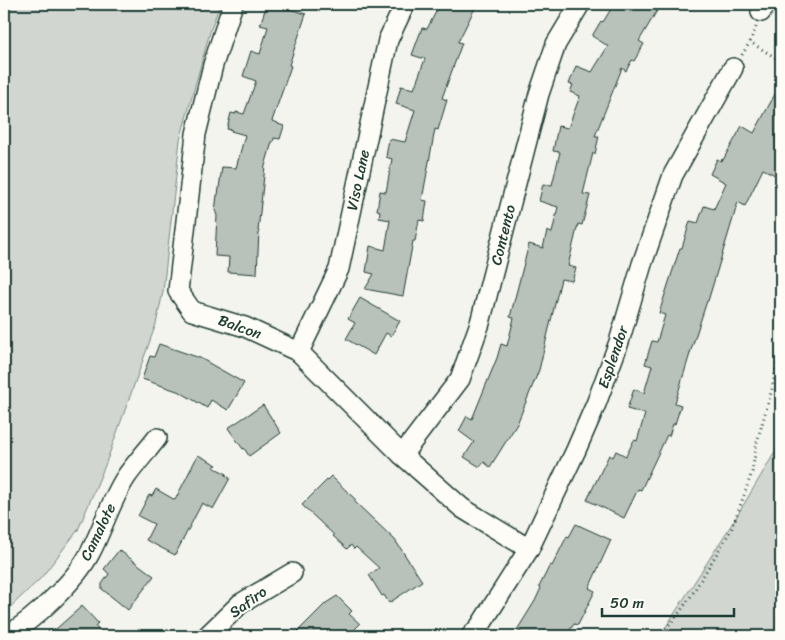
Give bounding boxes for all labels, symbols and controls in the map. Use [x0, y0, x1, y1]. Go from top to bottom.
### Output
street label: Viso Lane [339, 147, 377, 213]
street label: Contento [483, 201, 523, 268]
street label: Balcon [215, 307, 265, 347]
street label: Esplendor [590, 321, 636, 392]
street label: Camalote [73, 498, 123, 565]
street label: Safiro [223, 579, 273, 625]
scale bar [602, 585, 735, 617]
text: 50 m [610, 590, 645, 616]

